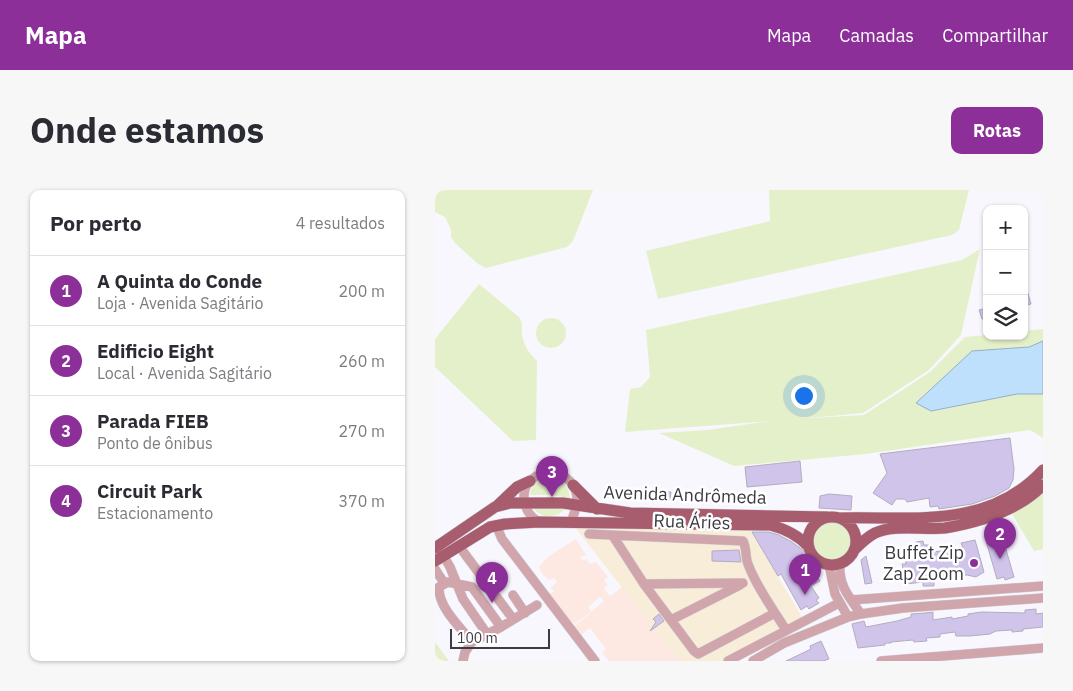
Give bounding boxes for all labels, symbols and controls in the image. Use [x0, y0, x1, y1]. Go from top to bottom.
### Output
text: Mapa [25, 19, 87, 51]
text: Mapa [767, 24, 811, 47]
text: Camadas [839, 24, 914, 47]
text: Compartilhar [942, 24, 1048, 47]
text: Onde estamos [30, 107, 264, 153]
button: Rotas [951, 107, 1043, 154]
map controls [983, 205, 1028, 340]
button: + [983, 205, 1028, 250]
text: Por perto [50, 209, 142, 237]
text: 4 resultados [296, 213, 385, 233]
button: − [983, 250, 1028, 295]
text: A Quinta do Conde [97, 269, 262, 293]
text: 1 [61, 281, 71, 301]
text: 200 m [338, 281, 385, 301]
text: Loja · Avenida Sagitário [97, 293, 264, 313]
button: layers [983, 295, 1028, 340]
text: Edificio Eight [97, 339, 214, 363]
text: 2 [61, 351, 71, 371]
text: 260 m [338, 351, 385, 371]
text: Local · Avenida Sagitário [97, 363, 272, 383]
your location [791, 383, 817, 409]
text: Parada FIEB [97, 409, 209, 433]
text: 3 [61, 421, 71, 441]
text: 270 m [338, 421, 385, 441]
text: Ponto de ônibus [97, 433, 213, 453]
pin: 3 [536, 456, 568, 497]
text: Circuit Park [97, 479, 202, 503]
street label: Avenida Andrômeda [603, 480, 767, 509]
text: 4 [61, 491, 71, 511]
text: 370 m [338, 491, 385, 511]
text: Estacionamento [97, 503, 213, 523]
street label: Rua Áries [653, 509, 731, 534]
pin: 2 [984, 518, 1016, 559]
place label: Buffet Zip Zap Zoom [883, 541, 964, 585]
pin: 1 [789, 554, 821, 595]
marker: Buffet Zip Zap Zoom [968, 557, 980, 569]
pin: 4 [476, 562, 508, 603]
scale bar [450, 626, 550, 649]
text: 100 m [457, 629, 498, 647]

